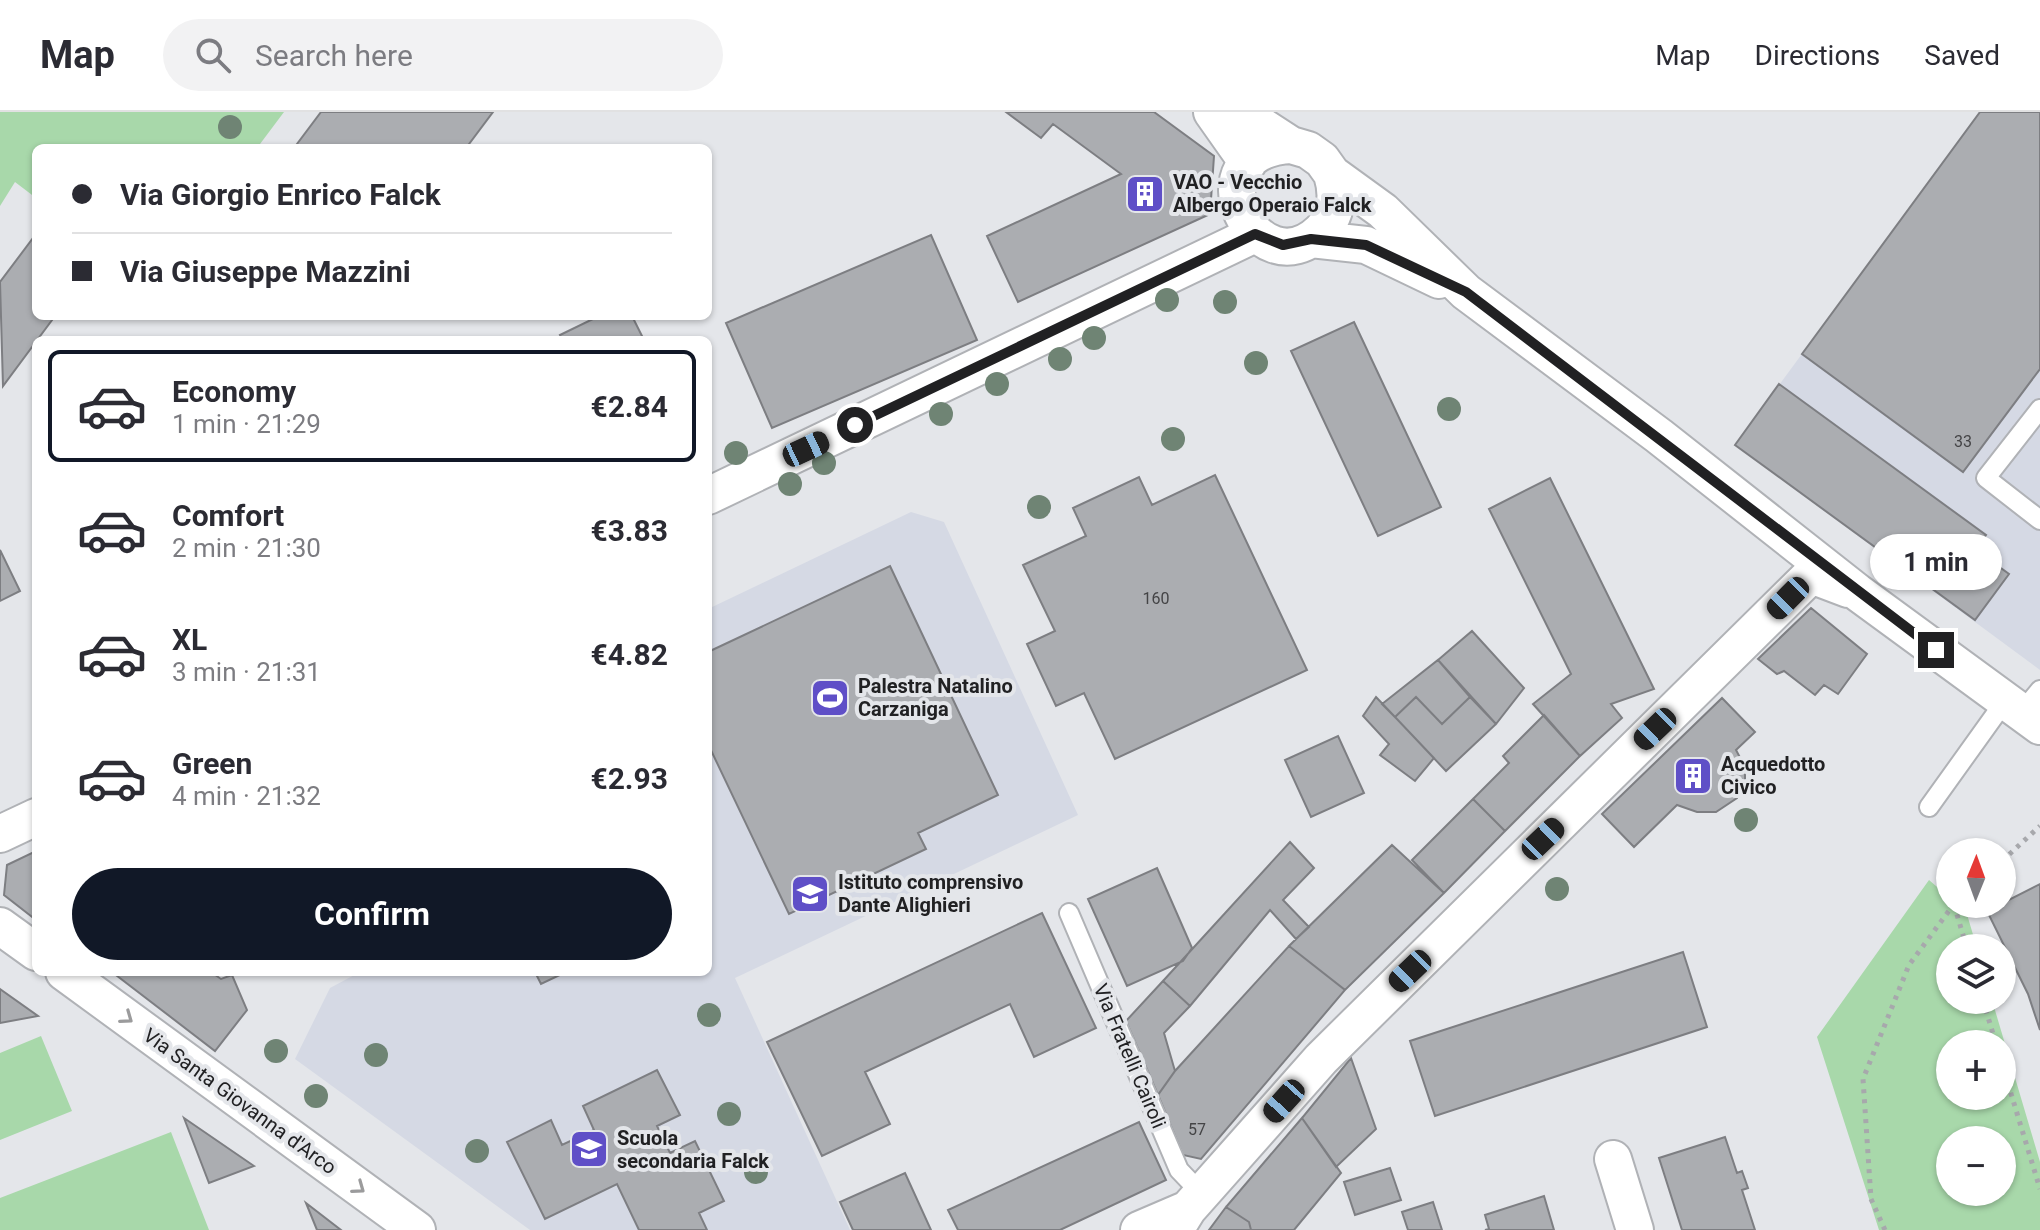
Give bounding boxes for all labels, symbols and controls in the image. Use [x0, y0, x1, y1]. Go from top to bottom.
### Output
search box [163, 19, 723, 91]
text: Map [40, 33, 115, 77]
icon: search [191, 33, 235, 77]
text: Search here [255, 38, 413, 73]
text: Map [1655, 39, 1711, 72]
text: Directions [1755, 39, 1880, 72]
text: Saved [1924, 39, 2000, 72]
place label: VAO - Vecchio Albergo Operaio Falck [1173, 170, 1372, 217]
building icon: VAO - Vecchio Albergo Operaio Falck [1124, 173, 1166, 215]
text: Via Giorgio Enrico Falck [120, 177, 441, 212]
text: Via Giuseppe Mazzini [120, 254, 411, 289]
icon: car [76, 370, 148, 442]
text: Economy [172, 374, 296, 409]
text: €2.84 [590, 389, 668, 424]
route start [837, 407, 873, 443]
text: 1 min · 21:29 [172, 409, 321, 439]
car [779, 428, 833, 470]
house number: 33 [1954, 432, 1972, 451]
icon: car [76, 494, 148, 566]
text: Comfort [172, 498, 284, 533]
text: €3.83 [590, 513, 668, 548]
text: 2 min · 21:30 [172, 533, 321, 563]
callout: 1 min [1870, 534, 2002, 590]
text: 1 min [1903, 547, 1969, 577]
car [1763, 573, 1813, 623]
house number: 160 [1143, 589, 1169, 608]
icon: car [76, 618, 148, 690]
text: XL [172, 622, 207, 657]
route end [1918, 632, 1954, 668]
text: €4.82 [590, 637, 668, 672]
text: 3 min · 21:31 [172, 657, 321, 687]
place label: Palestra Natalino Carzaniga [858, 674, 1013, 721]
sports icon: Palestra Natalino Carzaniga [809, 677, 851, 719]
car [1629, 704, 1681, 754]
icon: car [76, 742, 148, 814]
text: Green [172, 746, 252, 781]
place label: Acquedotto Civico [1721, 752, 1825, 799]
building icon: Acquedotto Civico [1672, 755, 1714, 797]
text: €2.93 [590, 761, 668, 796]
text: 4 min · 21:32 [172, 781, 321, 811]
car [1517, 814, 1569, 864]
north arrow [1936, 838, 2016, 918]
map controls [1936, 838, 2016, 1206]
button: Confirm [72, 868, 672, 960]
place label: Istituto comprensivo Dante Alighieri [838, 870, 1023, 917]
school or university icon: Istituto comprensivo Dante Alighieri [789, 873, 831, 915]
button: layers [1936, 934, 2016, 1014]
car [1384, 946, 1436, 996]
street label: Via Fratelli Cairoli [1089, 980, 1171, 1132]
one-way arrow [118, 1008, 132, 1023]
street label: Via Santa Giovanna d'Arco [139, 1023, 341, 1179]
button: + [1936, 1030, 2016, 1110]
car [1259, 1075, 1309, 1127]
house number: 57 [1188, 1120, 1206, 1139]
place label: Scuola secondaria Falck [617, 1126, 769, 1173]
button: − [1936, 1126, 2016, 1206]
school or university icon: Scuola secondaria Falck [568, 1128, 610, 1170]
one-way arrow [350, 1178, 365, 1193]

